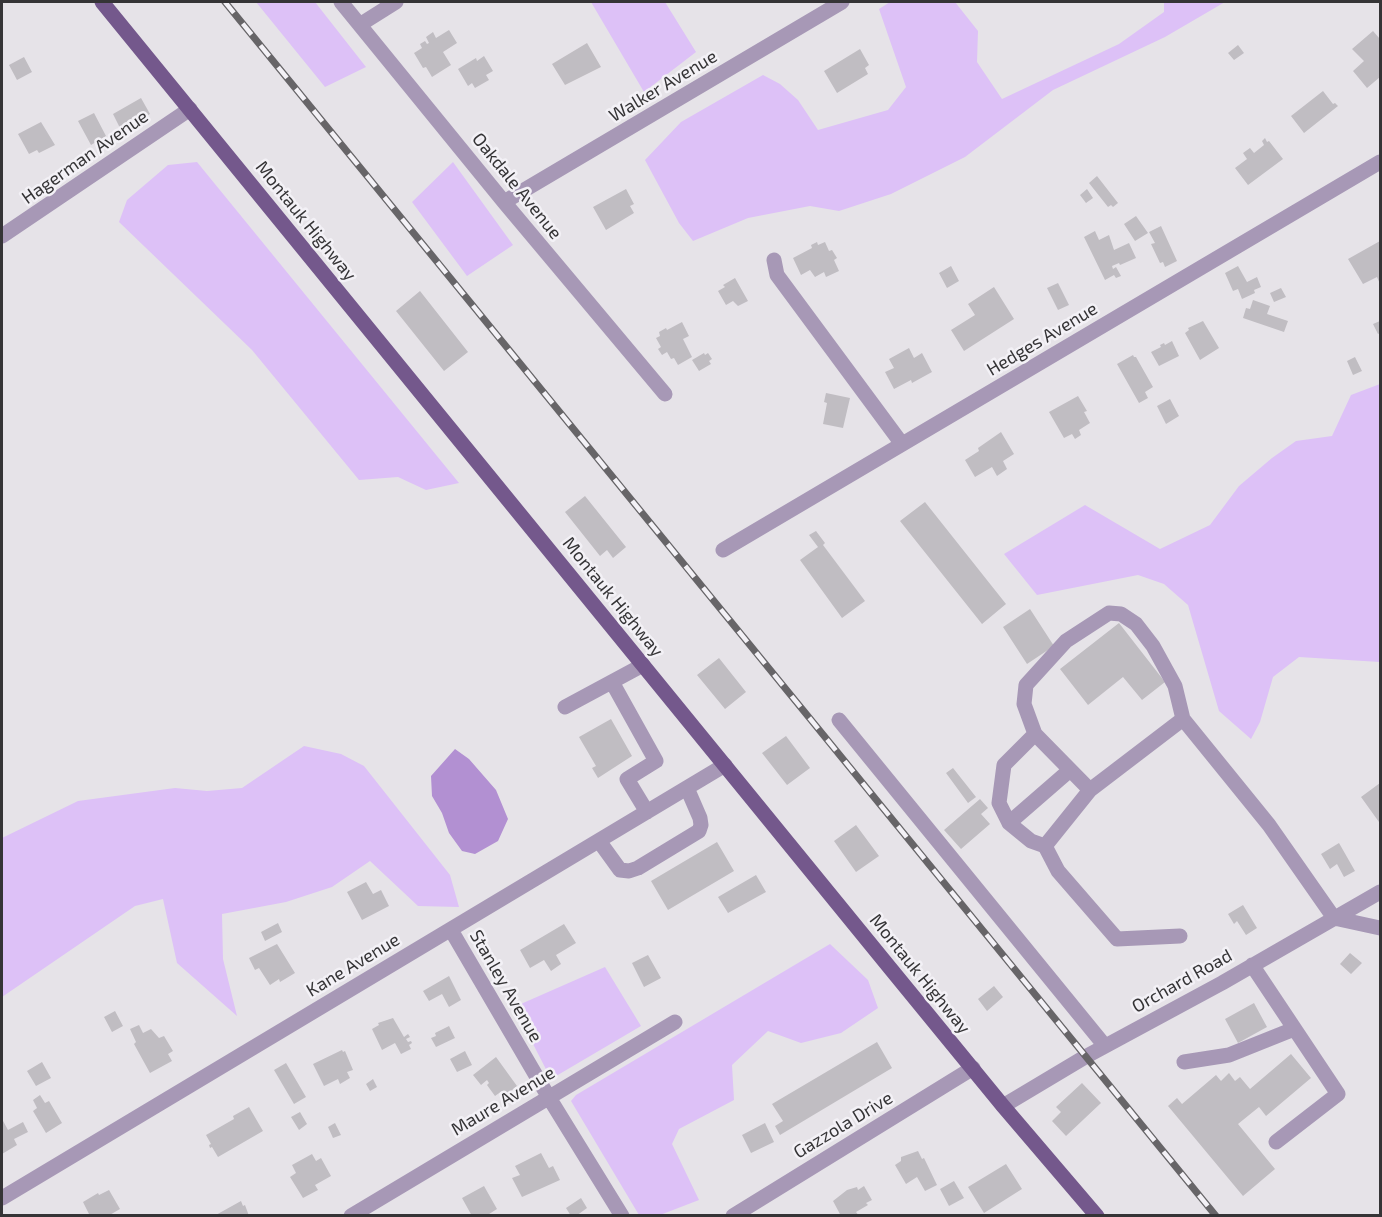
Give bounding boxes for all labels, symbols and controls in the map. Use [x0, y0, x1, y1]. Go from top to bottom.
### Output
street label: Walker Avenue [605, 45, 721, 127]
street label: Hagerman Avenue [18, 105, 152, 209]
street label: Oakdale Avenue [468, 129, 566, 243]
street label: Montauk Highway [251, 157, 361, 285]
street label: Hedges Avenue [983, 298, 1101, 380]
street label: Montauk Highway [558, 533, 668, 661]
street label: Montauk Highway [865, 910, 975, 1038]
street label: Stanley Avenue [465, 926, 547, 1046]
street label: Kane Avenue [302, 929, 404, 1001]
street label: Orchard Road [1128, 945, 1236, 1017]
street label: Maure Avenue [447, 1062, 559, 1140]
street label: Gazzola Drive [790, 1087, 896, 1163]

